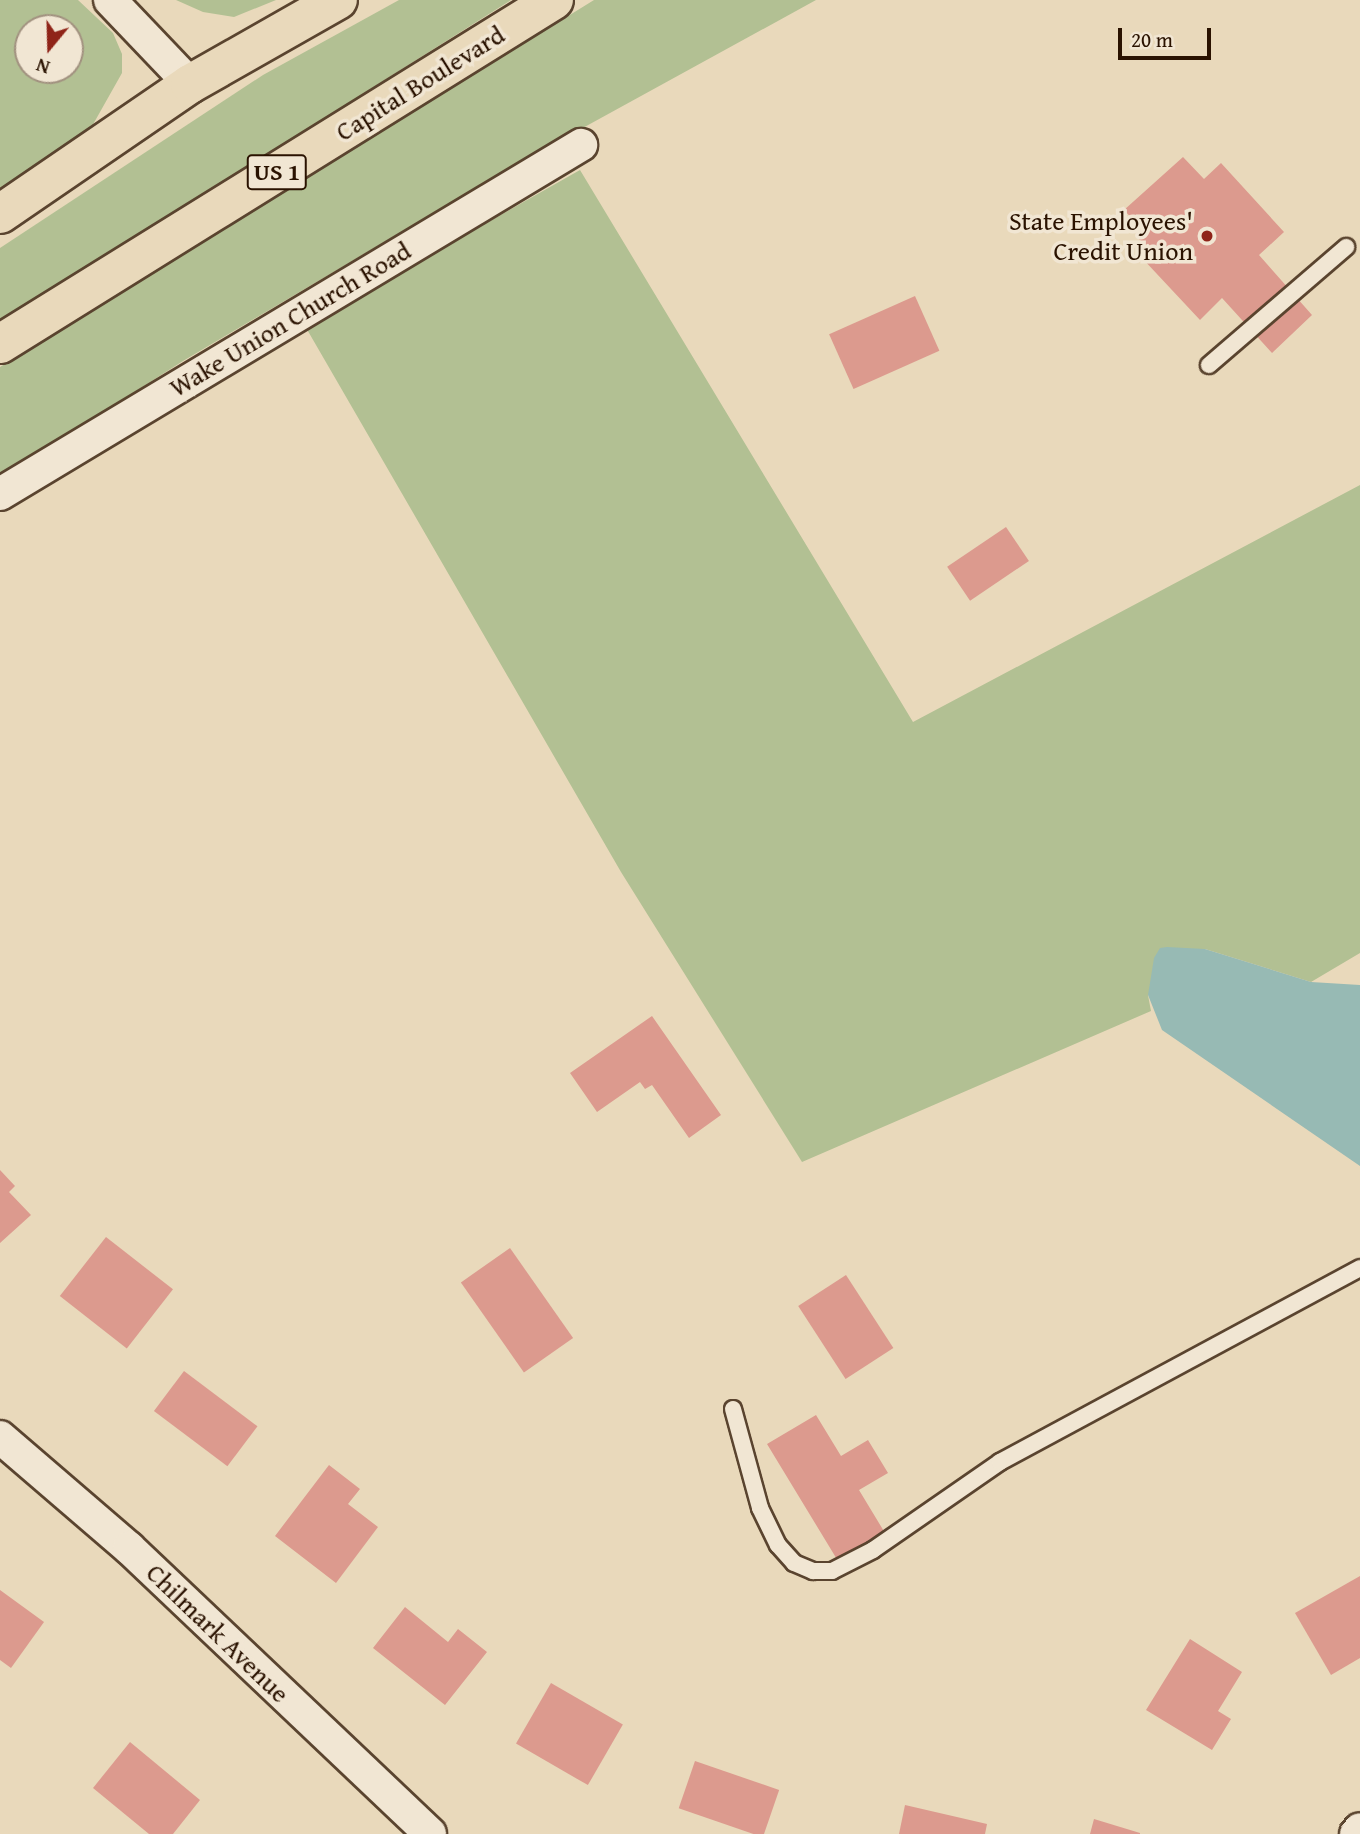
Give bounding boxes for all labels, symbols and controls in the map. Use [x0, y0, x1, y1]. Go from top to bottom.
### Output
north arrow [14, 14, 84, 84]
scale bar [1122, 14, 1215, 58]
street label: Capital Boulevard [330, 19, 510, 147]
text: 20 m [1131, 24, 1173, 55]
text: N [32, 52, 53, 82]
road number: US 1 [246, 152, 308, 192]
place label: State Employees' Credit Union [1009, 205, 1193, 266]
marker: State Employees' Credit Union [1199, 228, 1215, 244]
street label: Wake Union Church Road [164, 235, 416, 403]
street label: Chilmark Avenue [140, 1557, 296, 1709]

